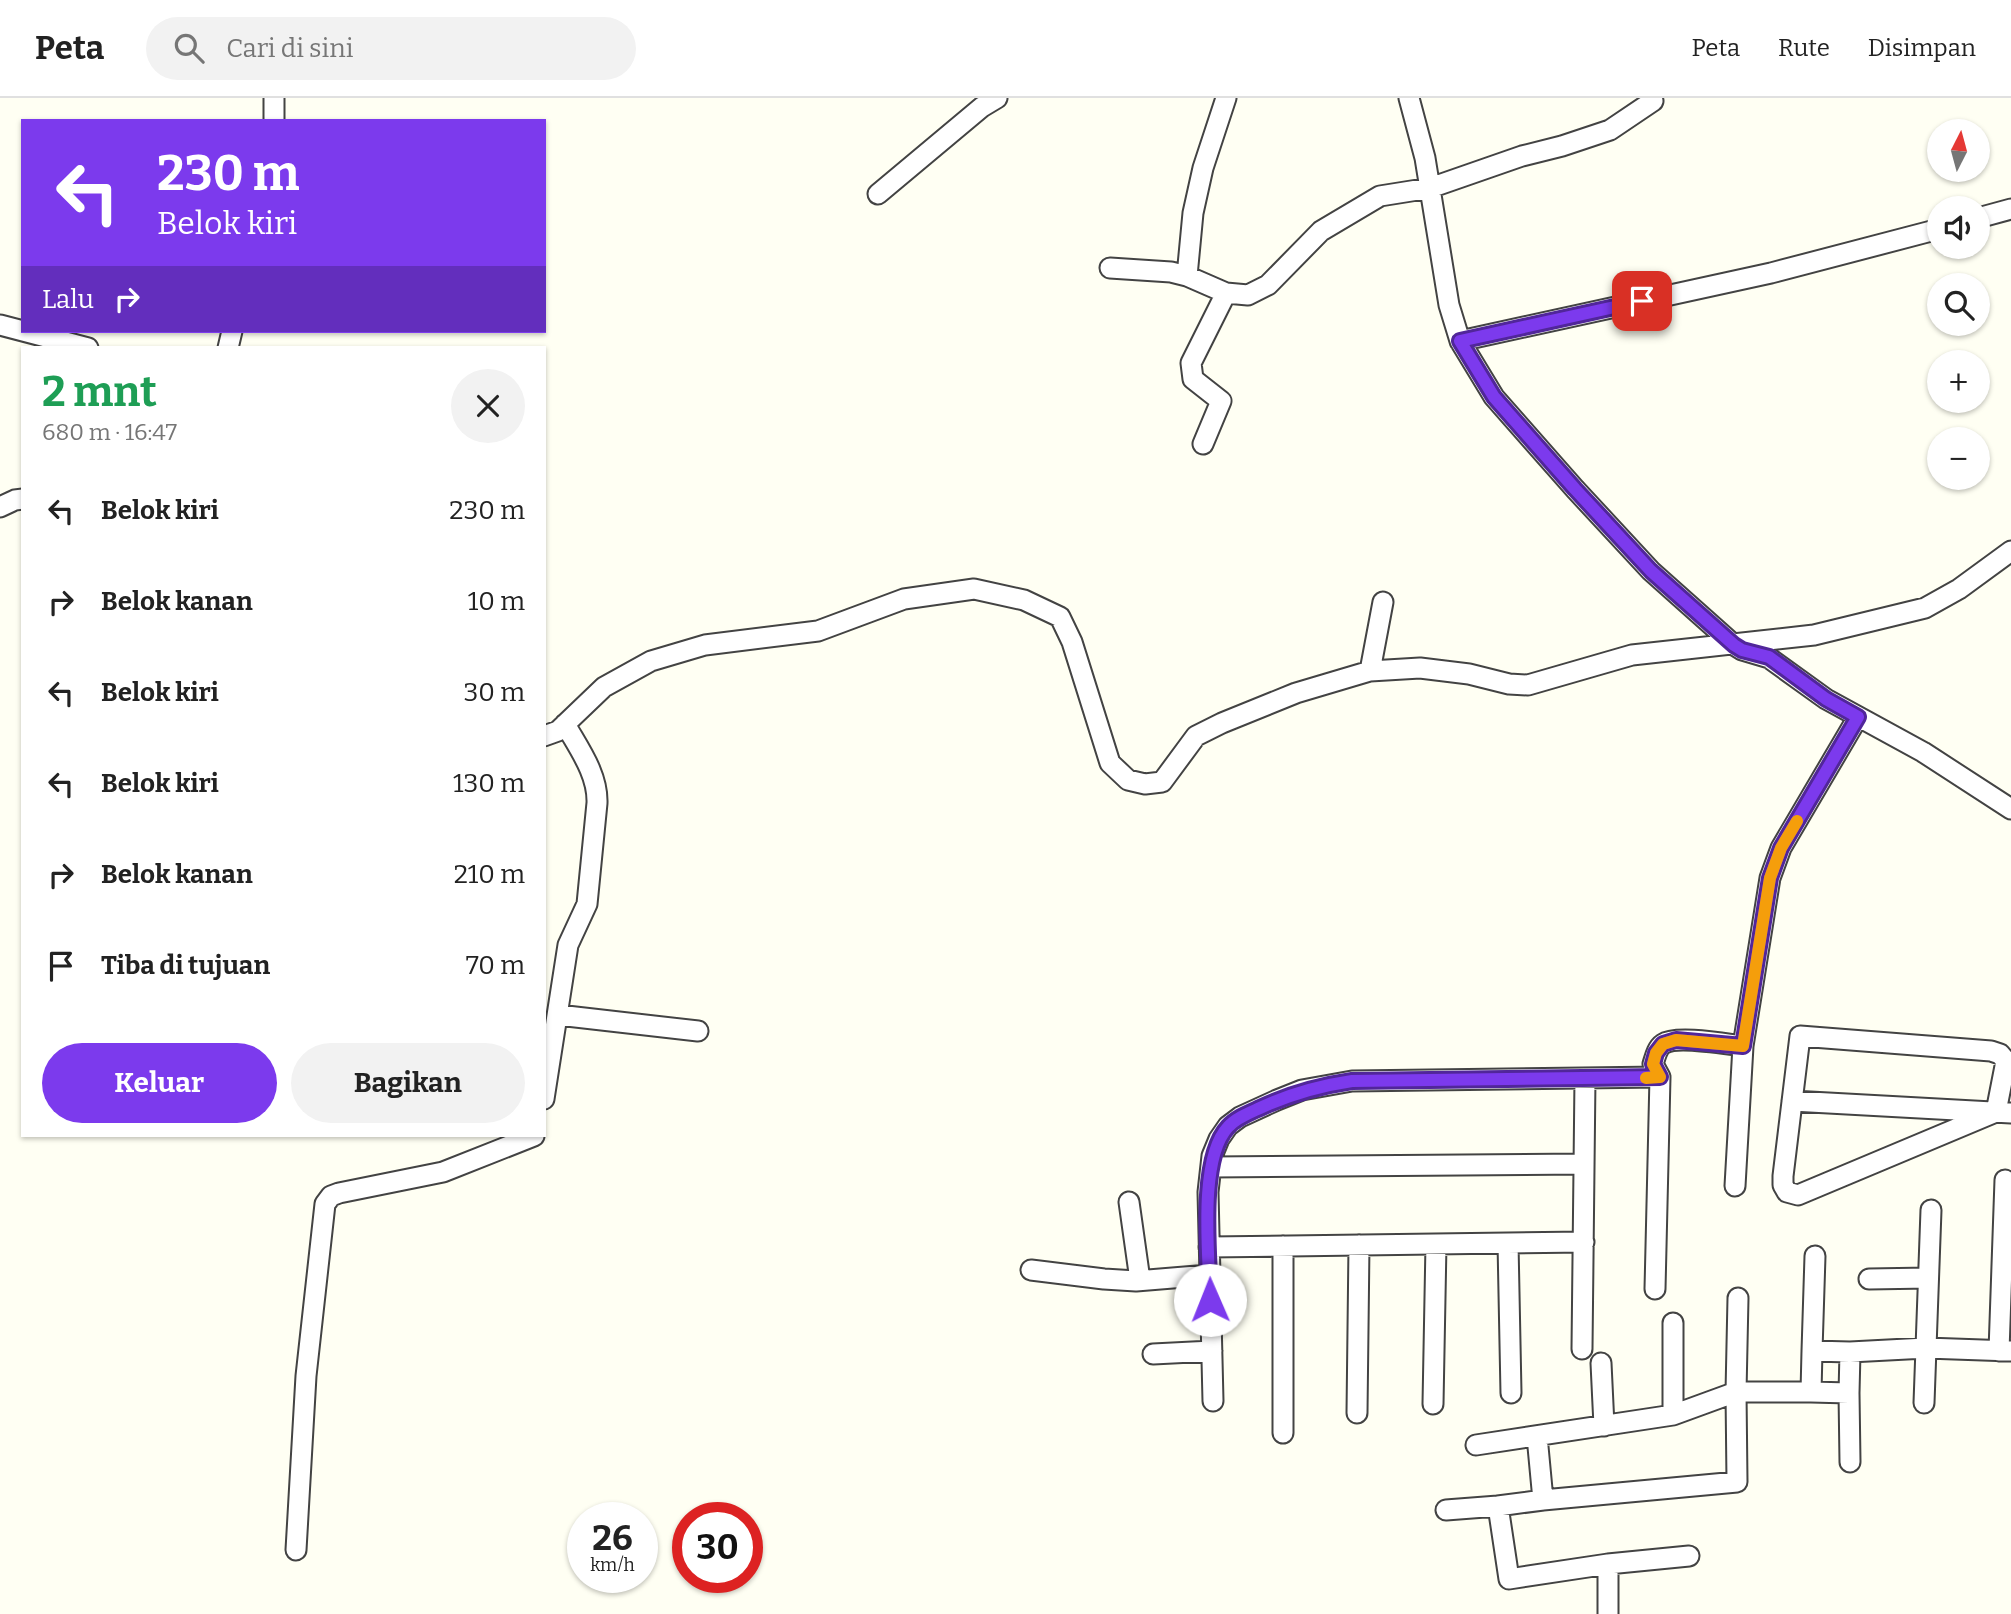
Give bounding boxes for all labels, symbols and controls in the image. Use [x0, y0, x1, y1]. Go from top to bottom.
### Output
search box [146, 17, 636, 80]
text: Peta [35, 28, 104, 68]
icon: search [170, 29, 208, 67]
text: Cari di sini [226, 33, 354, 64]
text: Peta [1691, 34, 1740, 62]
text: Rute [1778, 34, 1830, 62]
text: Disimpan [1868, 34, 1976, 62]
north arrow [1927, 119, 1990, 182]
map controls [1927, 119, 1990, 490]
text: 230 m [157, 144, 300, 203]
icon: left [42, 147, 133, 238]
button: sound [1927, 196, 1990, 259]
text: Belok kiri [157, 204, 297, 242]
pin [1612, 271, 1672, 331]
button: search [1927, 273, 1990, 336]
icon: right [108, 280, 146, 318]
icon: arrive [1623, 282, 1661, 320]
text: Lalu [42, 284, 94, 315]
button: + [1927, 350, 1990, 413]
text: 2 mnt [42, 367, 157, 417]
button: close [451, 369, 525, 443]
text: 680 m · 16:47 [42, 418, 177, 446]
button: − [1927, 427, 1990, 490]
icon: left [42, 492, 80, 530]
text: Belok kiri [101, 495, 219, 526]
text: 230 m [449, 495, 525, 526]
icon: right [42, 583, 80, 621]
text: Belok kanan [101, 586, 253, 617]
text: 10 m [468, 586, 525, 617]
icon: left [42, 674, 80, 712]
text: Belok kiri [101, 677, 219, 708]
text: 30 m [464, 677, 525, 708]
icon: left [42, 765, 80, 803]
text: Belok kiri [101, 768, 219, 799]
text: 130 m [453, 768, 525, 799]
icon: right [42, 856, 80, 894]
text: Belok kanan [101, 859, 253, 890]
text: 210 m [454, 859, 525, 890]
icon: arrive [42, 947, 80, 985]
text: Tiba di tujuan [101, 950, 270, 981]
text: 70 m [466, 950, 525, 981]
button: Keluar [42, 1043, 277, 1123]
button: Bagikan [291, 1043, 525, 1123]
position arrow [1173, 1263, 1247, 1337]
speed limit sign: 30 [672, 1502, 763, 1593]
text: 26 [592, 1517, 633, 1559]
text: km/h [590, 1554, 635, 1576]

